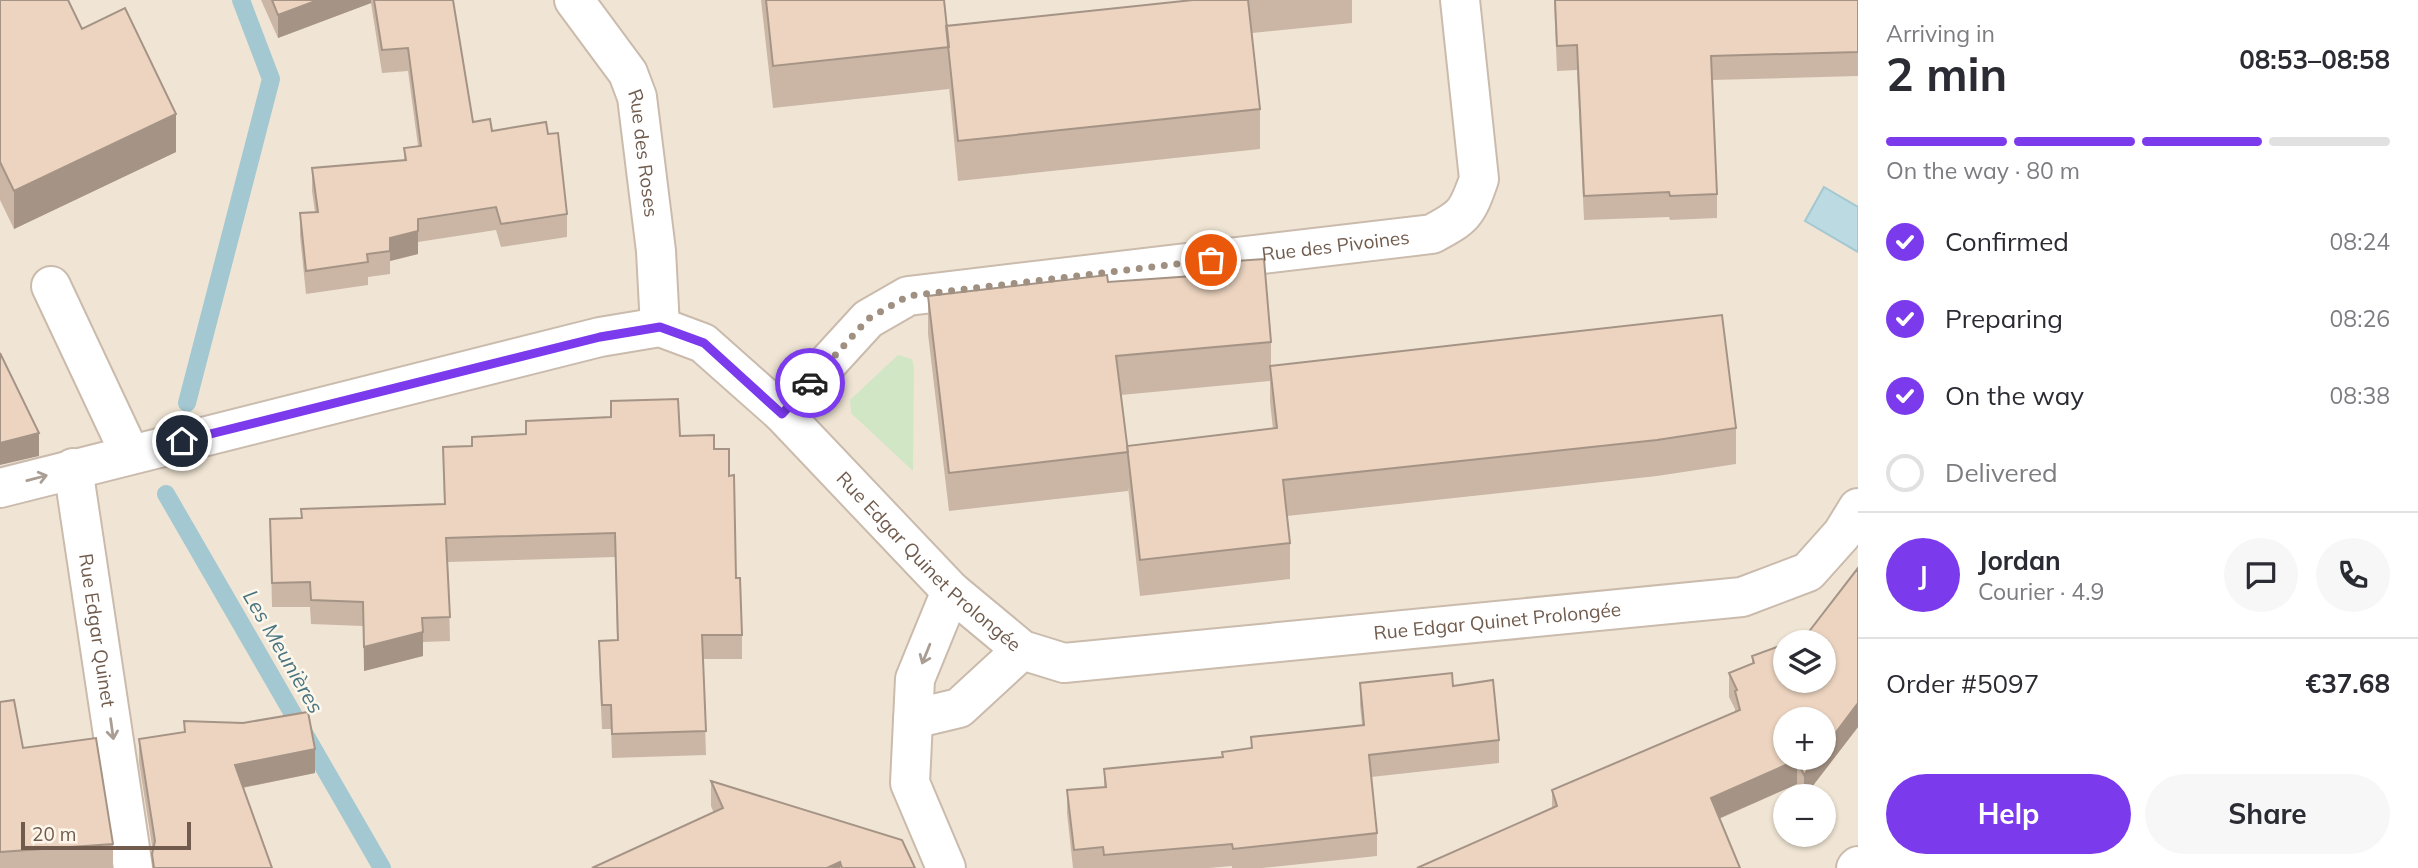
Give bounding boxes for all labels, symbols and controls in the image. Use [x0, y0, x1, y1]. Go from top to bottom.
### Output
text: Arriving in [1886, 19, 1995, 48]
text: 08:53–08:58 [2239, 43, 2390, 76]
text: 2 min [1886, 45, 2007, 103]
street label: Rue des Roses [623, 86, 664, 218]
text: On the way · 80 m [1886, 156, 2080, 185]
icon: check [1886, 223, 1924, 261]
street label: Rue des Pivoines [1260, 225, 1411, 266]
text: Confirmed [1945, 225, 2069, 258]
text: 08:24 [2330, 227, 2390, 256]
pin [1181, 230, 1241, 290]
icon: bag [1192, 241, 1230, 279]
icon: check [1886, 300, 1924, 338]
text: Preparing [1945, 302, 2063, 335]
text: 08:26 [2330, 304, 2390, 333]
courier [775, 348, 845, 418]
icon: car [791, 364, 829, 402]
icon: check [1886, 377, 1924, 415]
text: On the way [1945, 379, 2084, 412]
text: 08:38 [2330, 381, 2390, 410]
pin [152, 411, 212, 471]
icon: home [163, 422, 201, 460]
text: Delivered [1945, 456, 2058, 489]
street label: Rue Edgar Quinet Prolongée [832, 466, 1026, 656]
one-way arrow [25, 471, 47, 484]
button: chat [2224, 538, 2298, 612]
button: phone [2316, 538, 2390, 612]
text: Jordan [1978, 544, 2061, 577]
street label: Rue Edgar Quinet [74, 552, 121, 709]
text: J [1918, 559, 1928, 592]
text: Courier · 4.9 [1978, 577, 2104, 606]
water label: Les Meunières [238, 585, 330, 718]
street label: Rue Edgar Quinet Prolongée [1372, 597, 1622, 645]
map controls [1773, 630, 1836, 847]
button: layers [1773, 630, 1836, 693]
one-way arrow [918, 642, 931, 664]
text: Order #5097 [1886, 667, 2039, 700]
text: €37.68 [2306, 667, 2390, 700]
button: + [1773, 707, 1836, 770]
one-way arrow [106, 718, 119, 740]
button: Help [1886, 774, 2131, 854]
button: Share [2145, 774, 2390, 854]
button: − [1773, 784, 1836, 847]
scale bar [21, 819, 191, 851]
text: 20 m [32, 822, 76, 846]

